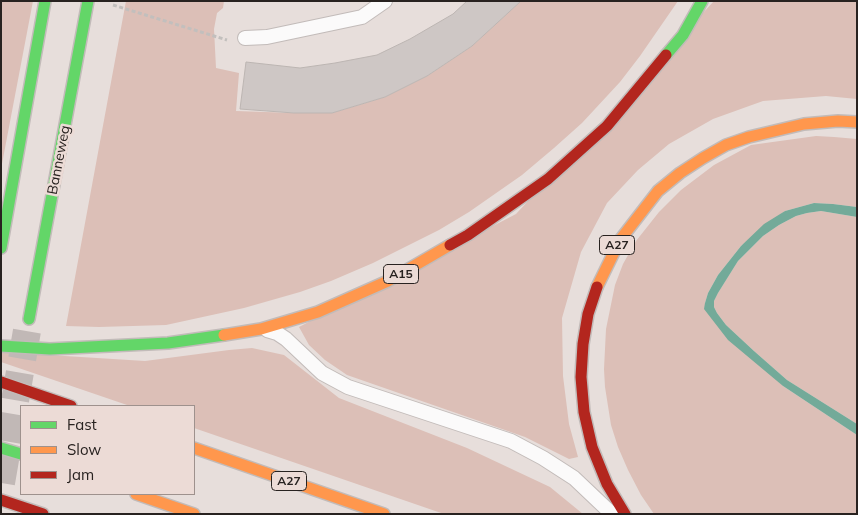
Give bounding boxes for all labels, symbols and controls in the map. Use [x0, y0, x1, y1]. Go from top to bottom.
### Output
street label: Banneweg [44, 124, 74, 196]
road number: A27 [600, 236, 634, 254]
road number: A15 [384, 264, 418, 284]
legend [20, 405, 195, 495]
text: Fast [67, 415, 97, 434]
text: Slow [67, 440, 101, 459]
text: Jam [67, 465, 94, 484]
road number: A27 [272, 472, 306, 491]

